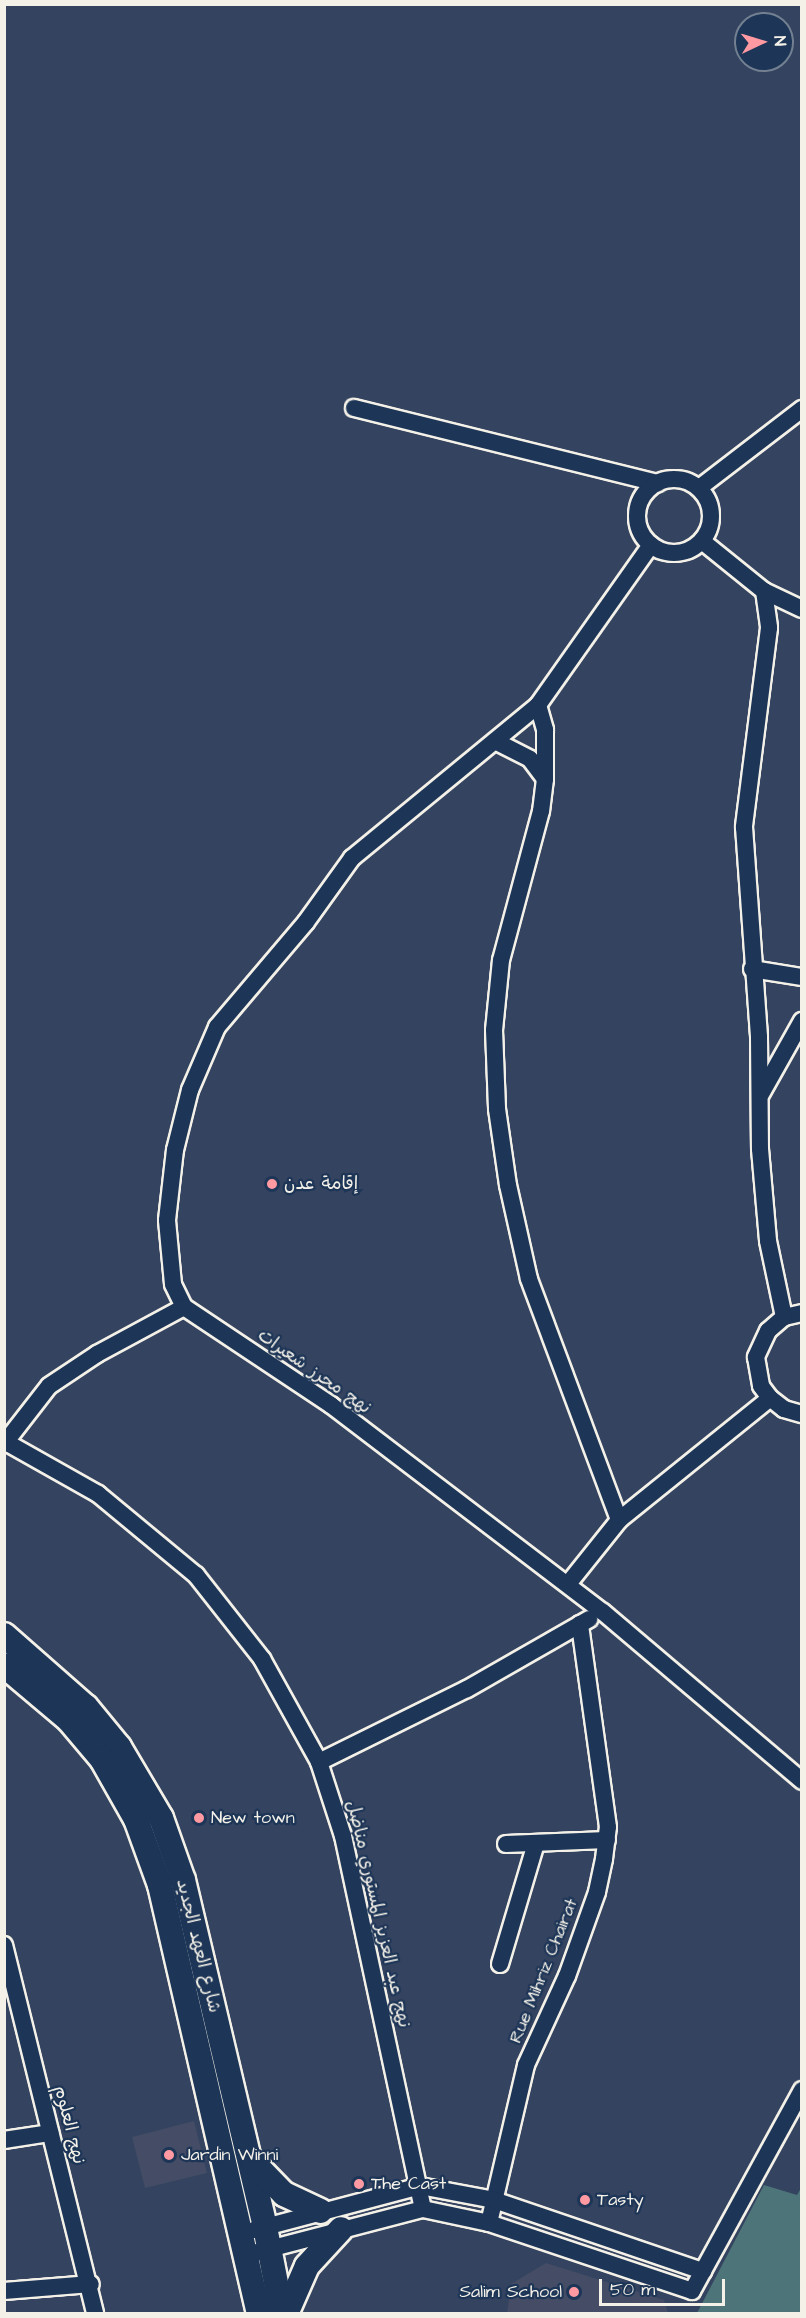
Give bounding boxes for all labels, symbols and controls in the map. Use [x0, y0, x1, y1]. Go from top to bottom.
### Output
north arrow [734, 12, 794, 72]
text: N [769, 35, 791, 47]
place label: إقامة عدن [284, 1173, 358, 1195]
marker: إقامة عدن [265, 1177, 279, 1191]
street label: نهج محرز شعيرات [253, 1325, 375, 1419]
street label: نهج عبد العزيز المستوري مناضل [341, 1798, 415, 2030]
place label: New town [211, 1807, 295, 1829]
marker: New town [192, 1811, 206, 1825]
street label: شارع العهد الجديد [171, 1877, 225, 2015]
street label: Rue Mihriz Chairat [505, 1896, 583, 2046]
street label: نهج العلوم [49, 2084, 89, 2166]
place label: Jardin Winni [181, 2144, 278, 2166]
marker: Jardin Winni [162, 2148, 176, 2162]
place label: The Cast [371, 2173, 446, 2195]
marker: The Cast [352, 2177, 366, 2191]
place label: Tasty [597, 2189, 644, 2211]
marker: Tasty [578, 2193, 592, 2207]
scale bar [602, 2267, 728, 2305]
text: 50 m [610, 2277, 655, 2302]
place label: Salim School [460, 2281, 562, 2303]
marker: Salim School [567, 2285, 581, 2299]

